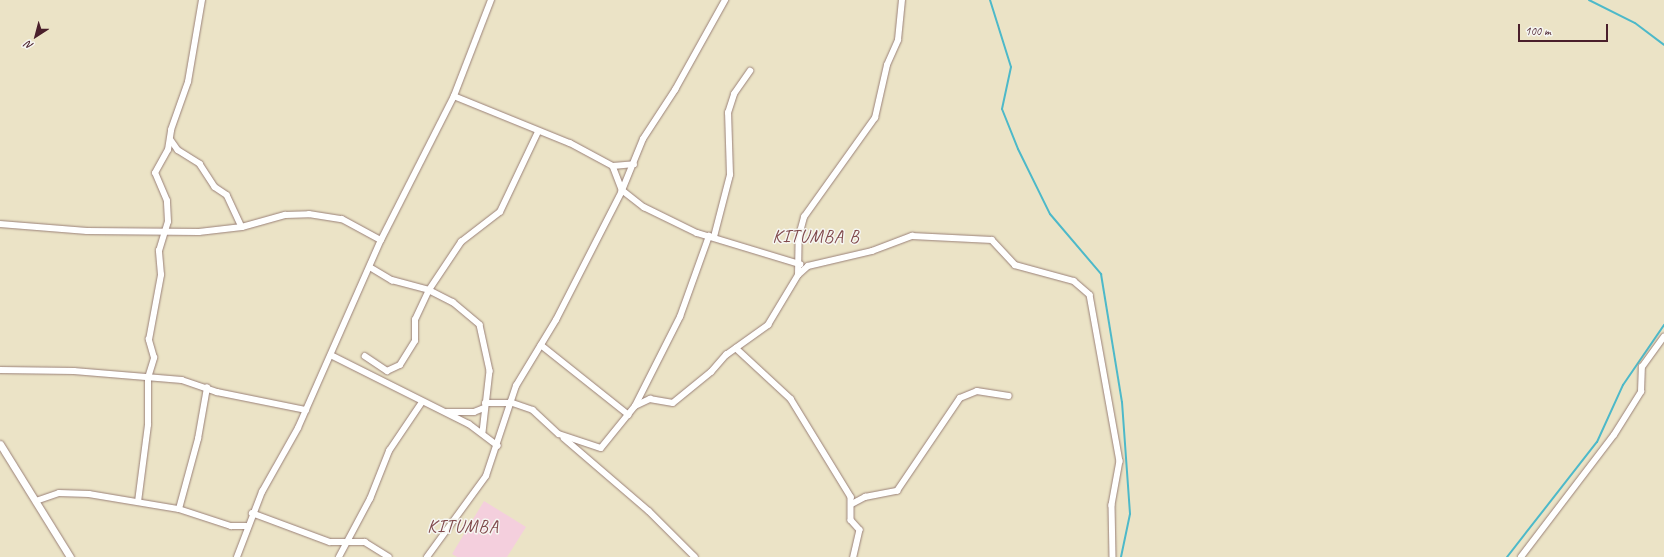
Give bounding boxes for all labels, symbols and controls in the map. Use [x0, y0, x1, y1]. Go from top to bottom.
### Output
north arrow [16, 16, 56, 56]
scale bar [1520, 16, 1610, 42]
text: 100 m [1525, 23, 1551, 39]
text: N [22, 38, 36, 53]
district label: KITUMBA B [773, 225, 859, 247]
district label: KITUMBA [427, 515, 499, 537]

